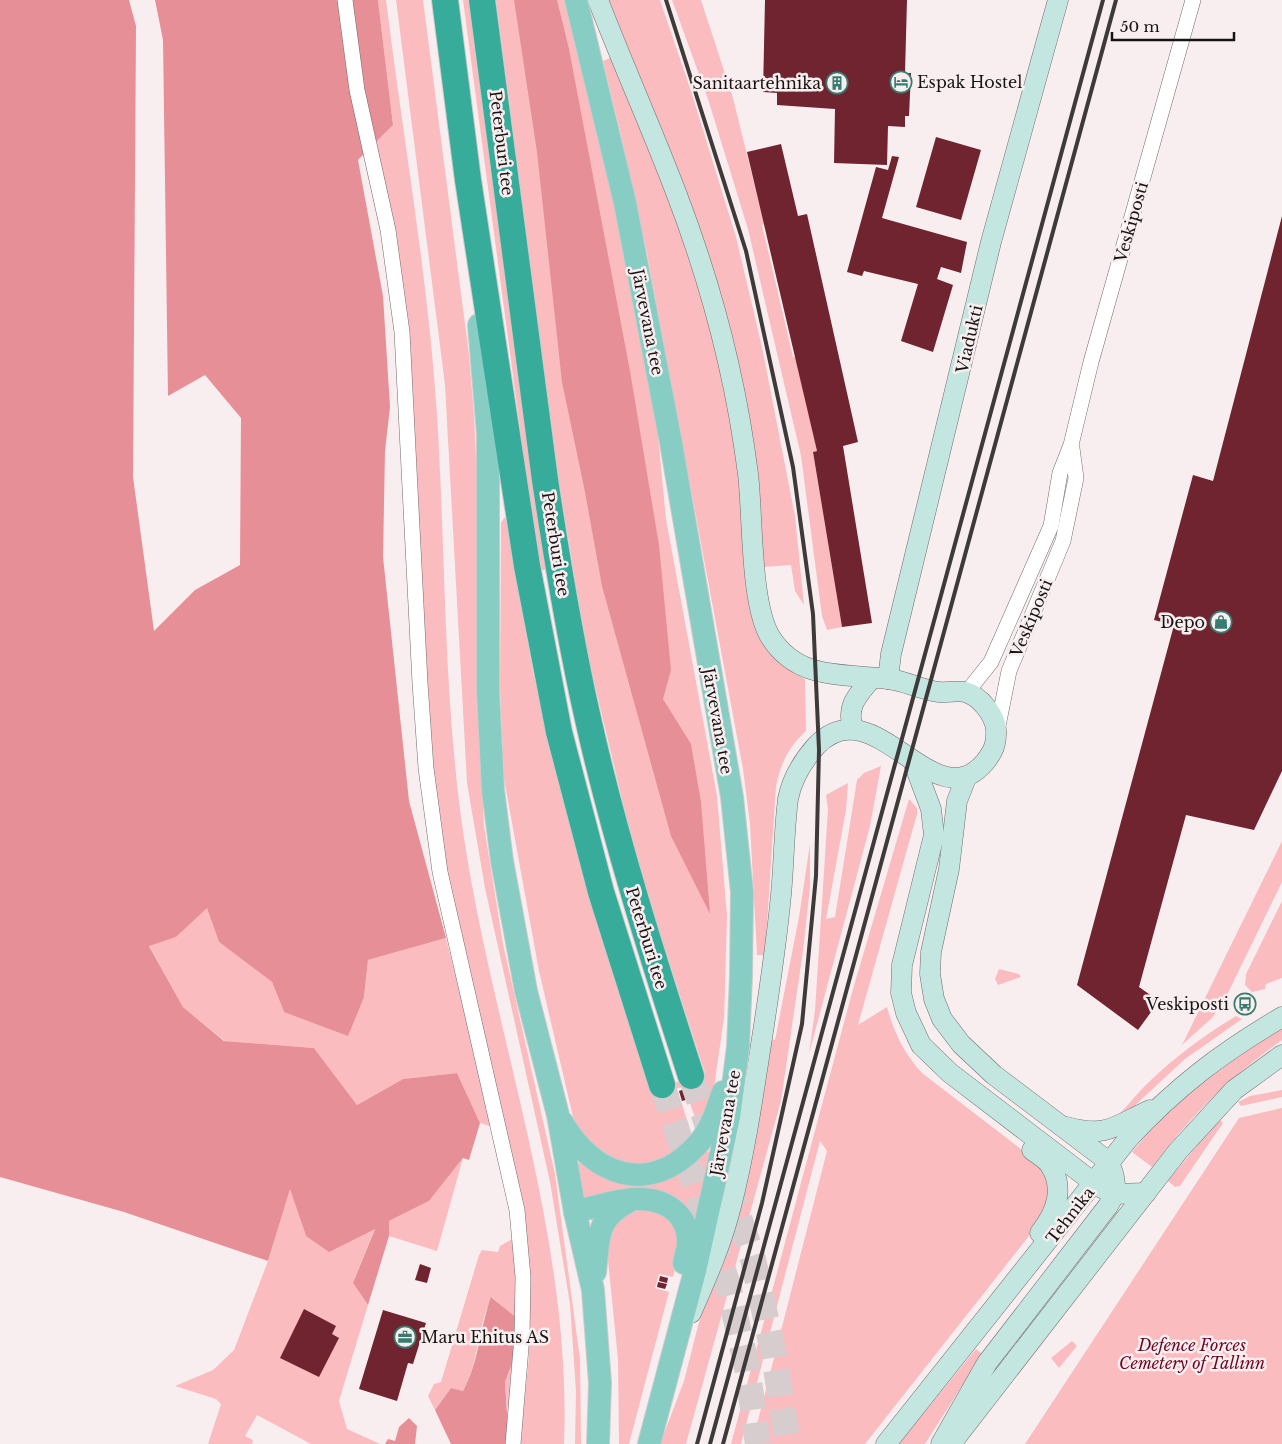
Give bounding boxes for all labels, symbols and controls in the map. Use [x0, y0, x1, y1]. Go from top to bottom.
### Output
scale bar [1112, 10, 1234, 42]
text: 50 m [1120, 17, 1160, 36]
hotel icon: Espak Hostel [889, 70, 913, 94]
building icon: Sanitaartehnika [825, 71, 849, 95]
place label: Espak Hostel [917, 72, 1022, 92]
place label: Sanitaartehnika [693, 73, 821, 93]
street label: Peterburi tee [486, 89, 518, 197]
street label: Veskiposti [1110, 179, 1152, 266]
street label: Järvevana tee [628, 265, 668, 377]
street label: Viadukti [951, 302, 987, 376]
street label: Peterburi tee [538, 490, 574, 598]
street label: Veskiposti [1005, 575, 1057, 661]
shop icon: Depo [1209, 610, 1233, 634]
place label: Depo [1160, 612, 1205, 632]
street label: Järvevana tee [698, 664, 737, 776]
street label: Peterburi tee [622, 884, 672, 992]
bus stop icon: Veskiposti [1233, 992, 1257, 1016]
place label: Veskiposti [1145, 994, 1230, 1014]
street label: Järvevana tee [705, 1068, 744, 1180]
street label: Tehnika [1042, 1183, 1098, 1247]
office icon: Maru Ehitus AS [393, 1325, 417, 1349]
place label: Maru Ehitus AS [421, 1327, 549, 1347]
park label: Defence Forces Cemetery of Tallinn [1119, 1335, 1265, 1373]

